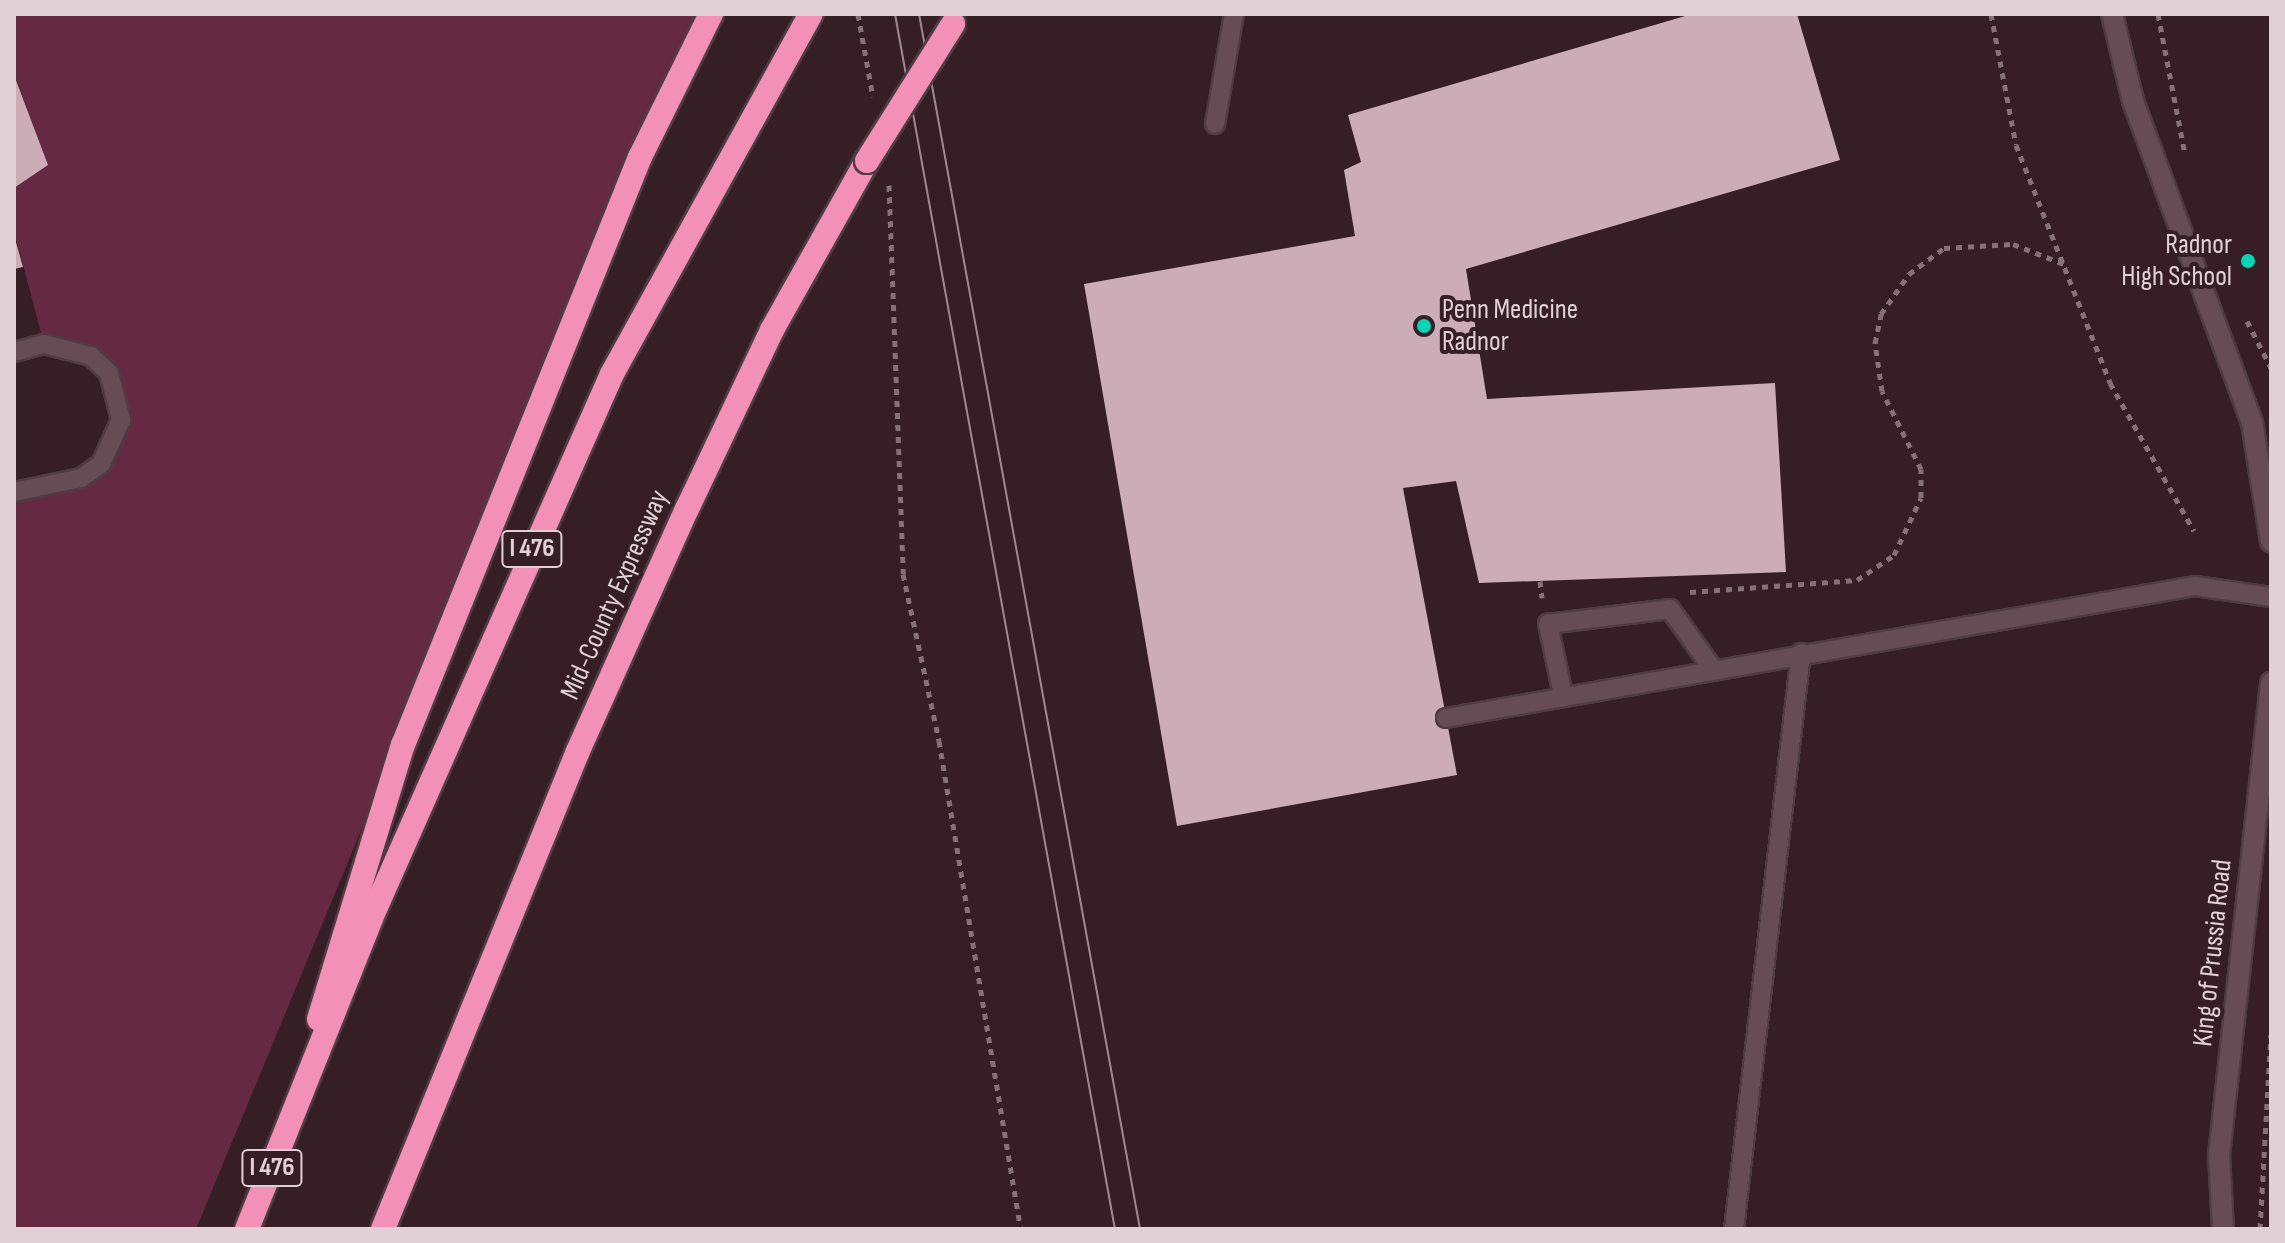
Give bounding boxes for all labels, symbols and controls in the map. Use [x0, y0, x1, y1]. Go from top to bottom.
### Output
place label: Radnor High School [2121, 228, 2232, 294]
marker: Radnor High School [2239, 252, 2257, 270]
place label: Penn Medicine Radnor [1442, 293, 1578, 359]
marker: Penn Medicine Radnor [1413, 315, 1435, 337]
street label: Mid-County Expressway [554, 485, 676, 705]
road number: I 476 [500, 527, 564, 571]
street label: King of Prussia Road [2186, 858, 2240, 1048]
road number: I 476 [240, 1146, 304, 1190]

